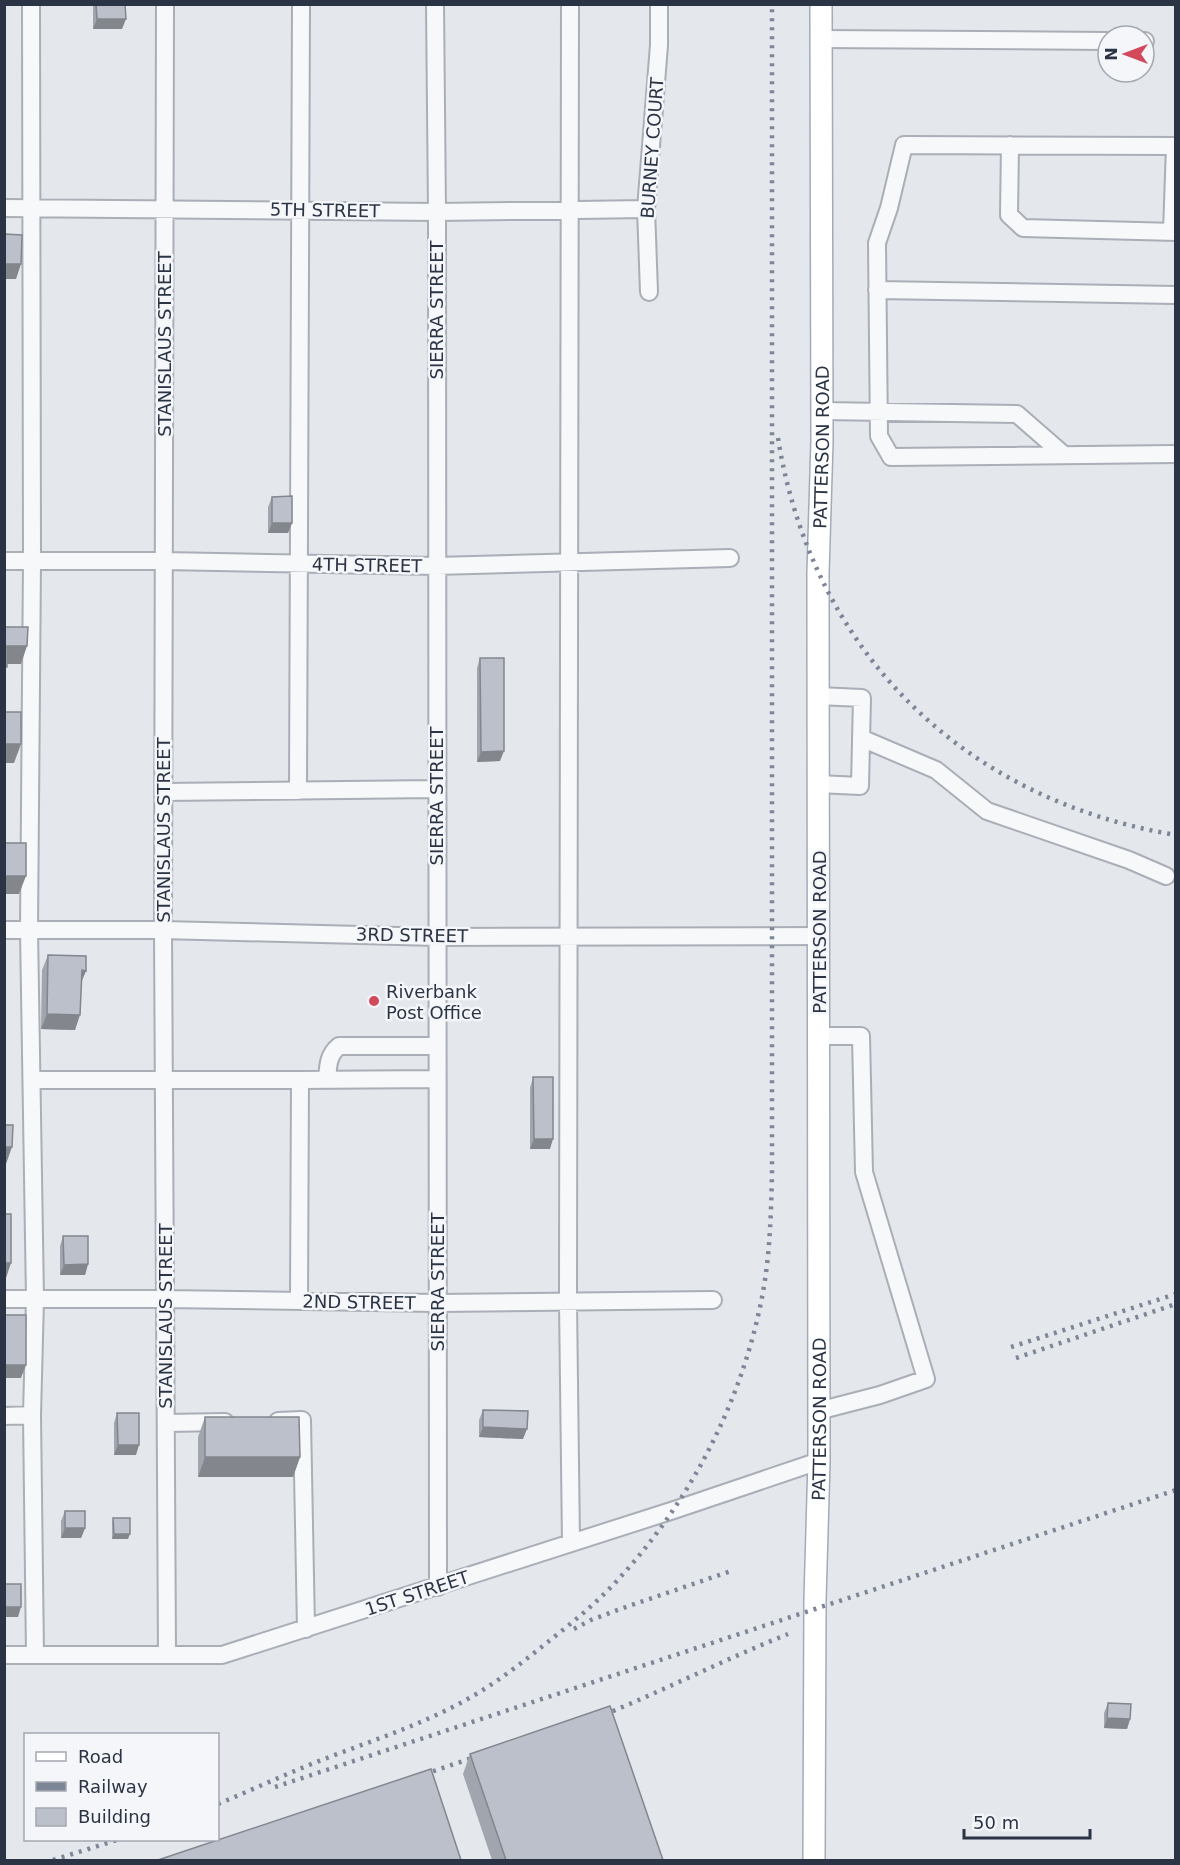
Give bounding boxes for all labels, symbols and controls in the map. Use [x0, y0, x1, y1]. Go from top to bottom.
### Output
north arrow [1096, 24, 1156, 84]
text: N [1102, 47, 1121, 61]
street label: BURNEY COURT [637, 76, 667, 219]
street label: 5TH STREET [270, 199, 381, 221]
street label: SIERRA STREET [426, 239, 447, 380]
street label: STANISLAUS STREET [154, 250, 175, 437]
street label: PATTERSON ROAD [809, 365, 833, 529]
street label: 4TH STREET [312, 554, 423, 576]
street label: SIERRA STREET [426, 725, 447, 866]
street label: STANISLAUS STREET [153, 736, 174, 923]
street label: PATTERSON ROAD [809, 850, 830, 1014]
street label: 3RD STREET [356, 924, 469, 946]
place label: Riverbank Post Office [386, 981, 482, 1023]
marker: Riverbank Post Office [367, 994, 381, 1008]
street label: SIERRA STREET [427, 1211, 448, 1352]
street label: STANISLAUS STREET [155, 1222, 176, 1409]
street label: 2ND STREET [302, 1291, 417, 1314]
street label: PATTERSON ROAD [807, 1337, 830, 1501]
street label: 1ST STREET [362, 1566, 473, 1620]
legend [24, 1733, 219, 1841]
text: Road [78, 1746, 123, 1767]
text: Railway [78, 1776, 148, 1797]
scale bar [964, 1802, 1090, 1840]
text: Building [78, 1806, 151, 1827]
text: 50 m [973, 1812, 1019, 1833]

